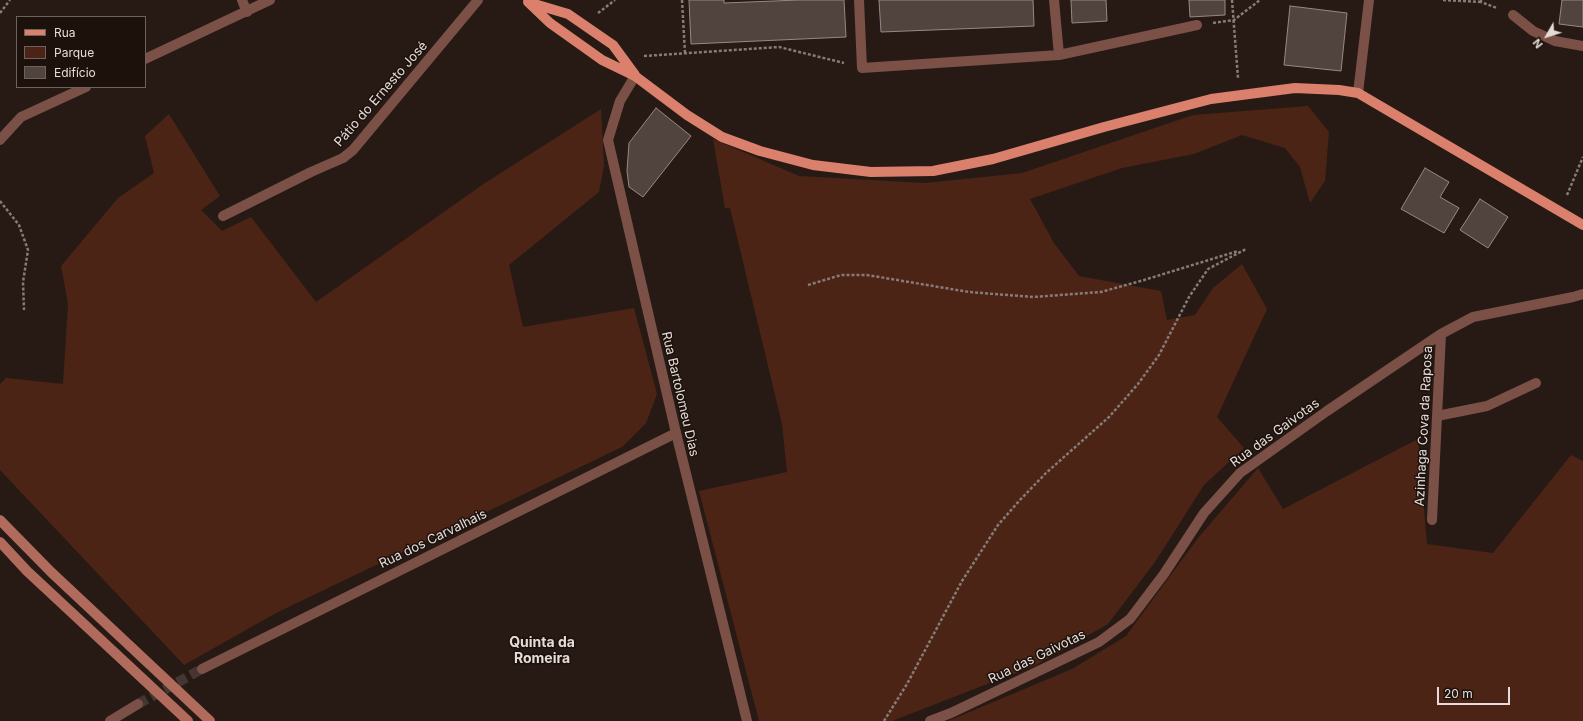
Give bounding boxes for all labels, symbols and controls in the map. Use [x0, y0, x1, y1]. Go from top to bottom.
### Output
legend [16, 16, 146, 88]
north arrow [1527, 16, 1567, 56]
text: Rua [54, 25, 76, 40]
text: N [1530, 36, 1546, 51]
street label: Pátio do Ernesto José [331, 38, 431, 150]
text: Parque [54, 45, 94, 60]
text: Edifício [54, 65, 96, 80]
street label: Rua Bartolomeu Dias [658, 330, 702, 458]
street label: Azinhaga Cova da Raposa [1412, 345, 1436, 507]
street label: Rua das Gaivotas [1227, 395, 1323, 471]
street label: Rua dos Carvalhais [377, 506, 489, 572]
street label: Rua das Gaivotas [986, 627, 1088, 687]
district label: Quinta da Romeira [509, 635, 575, 668]
scale bar [1439, 679, 1512, 705]
text: 20 m [1444, 686, 1473, 701]

